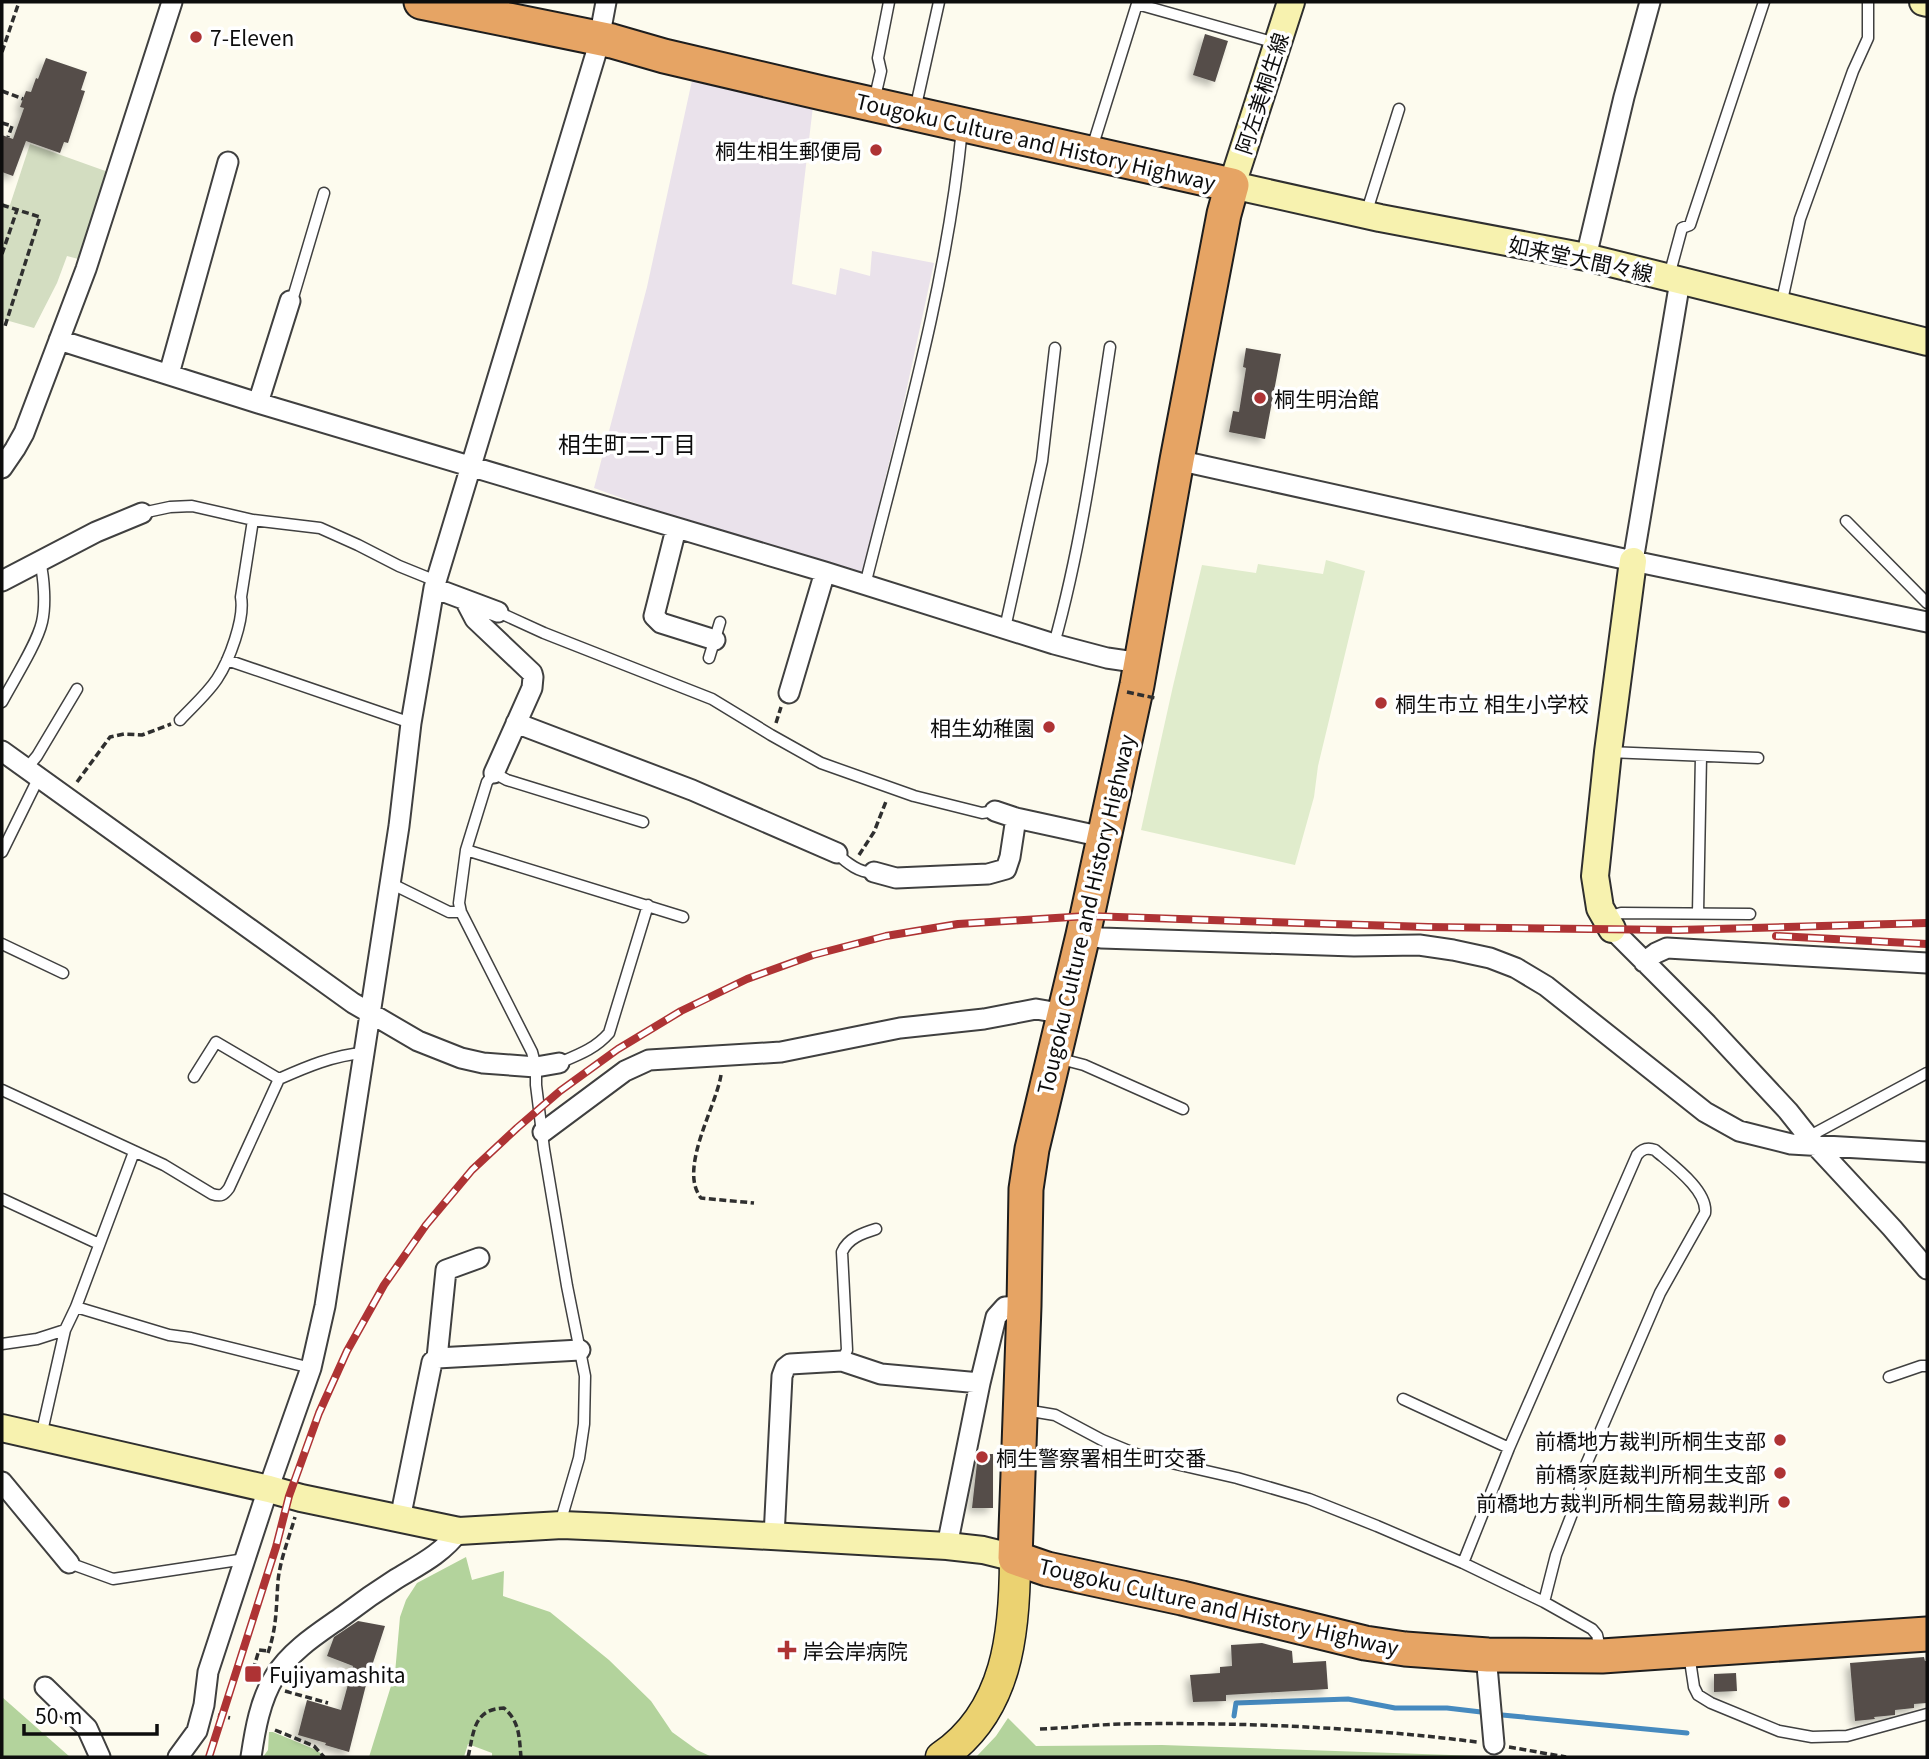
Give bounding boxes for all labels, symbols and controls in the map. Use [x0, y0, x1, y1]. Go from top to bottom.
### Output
place label: 7-Eleven [210, 22, 294, 52]
street label: 阿左美桐生線 [1227, 28, 1295, 158]
marker: 7-Eleven [188, 29, 204, 45]
street label: Tougoku Culture and History Highway [853, 85, 1219, 197]
place label: 桐生相生郵便局 [715, 135, 862, 165]
marker: 桐生相生郵便局 [868, 142, 884, 158]
street label: 如来堂大間々線 [1506, 228, 1656, 288]
place label: 桐生明治館 [1274, 383, 1379, 413]
marker: 桐生明治館 [1252, 390, 1268, 406]
district label: 相生町二丁目 [558, 426, 696, 460]
place label: 桐生市立 相生小学校 [1395, 688, 1589, 718]
marker: 桐生市立 相生小学校 [1373, 695, 1389, 711]
place label: 相生幼稚園 [930, 712, 1035, 742]
marker: 相生幼稚園 [1041, 719, 1057, 735]
street label: Tougoku Culture and History Highway [1029, 731, 1141, 1097]
place label: 前橋地方裁判所桐生支部 [1535, 1425, 1766, 1455]
marker: 前橋地方裁判所桐生支部 [1772, 1432, 1788, 1448]
place label: 桐生警察署相生町交番 [996, 1442, 1206, 1472]
marker: 桐生警察署相生町交番 [974, 1449, 990, 1465]
place label: 前橋家庭裁判所桐生支部 [1535, 1458, 1766, 1488]
marker: 前橋家庭裁判所桐生支部 [1772, 1465, 1788, 1481]
place label: 前橋地方裁判所桐生簡易裁判所 [1476, 1487, 1770, 1517]
marker: 前橋地方裁判所桐生簡易裁判所 [1776, 1494, 1792, 1510]
street label: Tougoku Culture and History Highway [1036, 1550, 1402, 1662]
place label: 岸会岸病院 [803, 1635, 908, 1665]
marker: 岸会岸病院 [777, 1640, 797, 1660]
place label: Fujiyamashita [269, 1659, 406, 1689]
marker: Fujiyamashita [243, 1664, 263, 1684]
scale bar [24, 1692, 158, 1736]
text: 50 m [35, 1700, 82, 1730]

